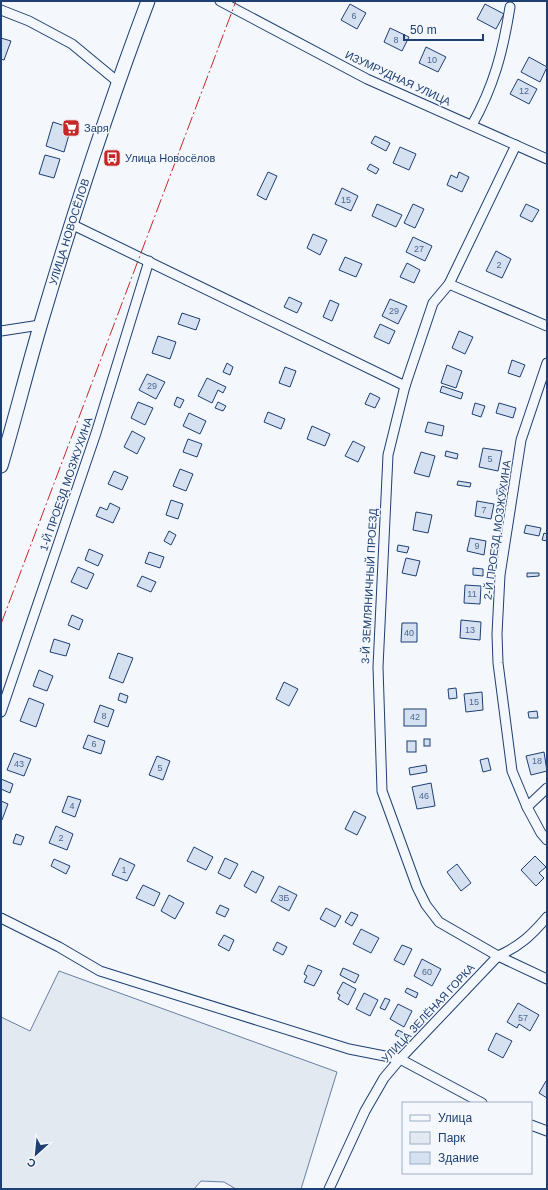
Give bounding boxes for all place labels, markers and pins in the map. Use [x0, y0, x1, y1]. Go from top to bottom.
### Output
supermarket icon: Заря [61, 118, 81, 138]
place label: Заря [84, 122, 109, 134]
bus stop icon: Улица Новосёлов [102, 148, 122, 168]
place label: Улица Новосёлов [125, 152, 215, 164]

